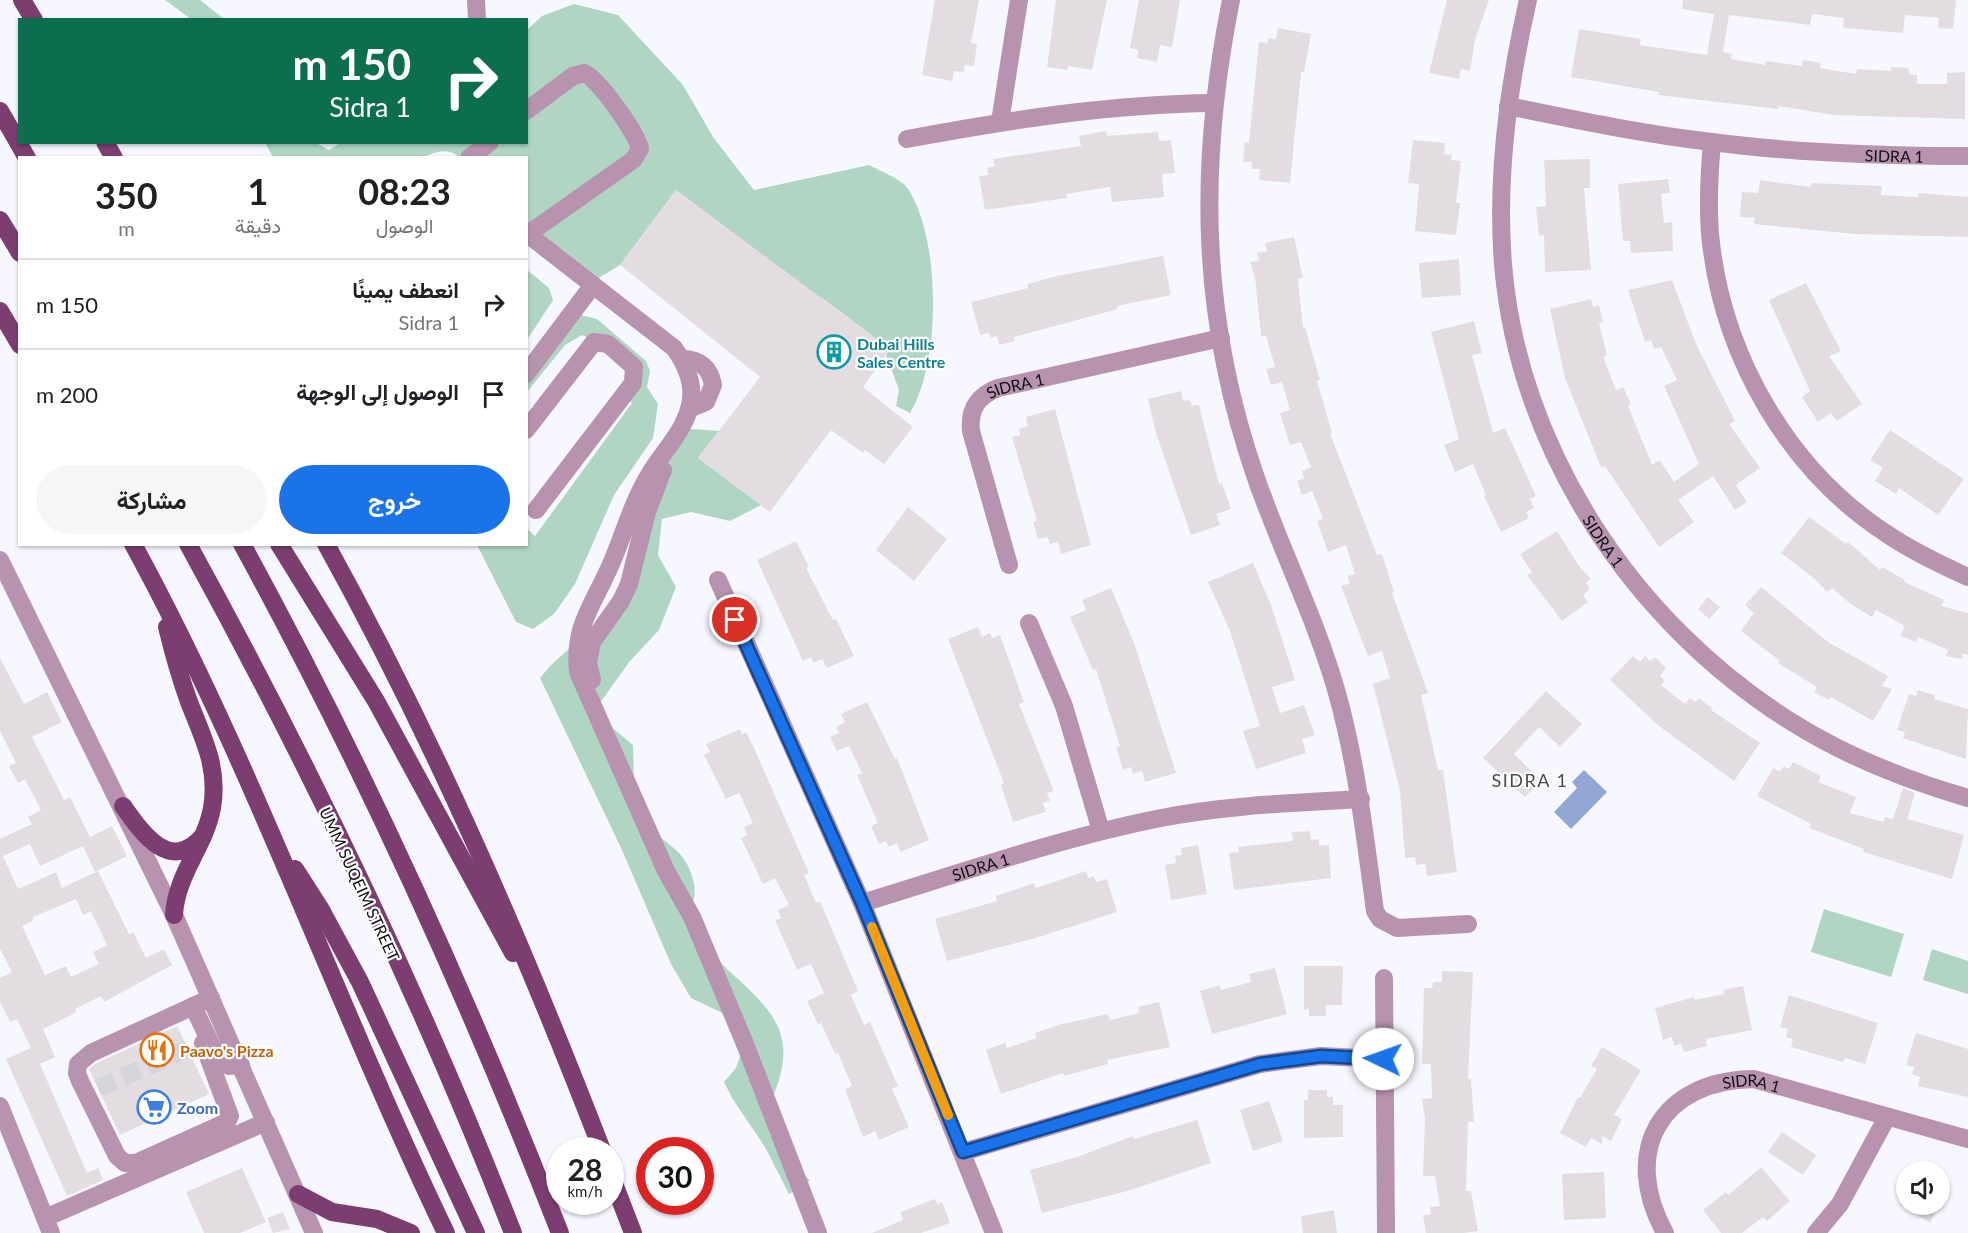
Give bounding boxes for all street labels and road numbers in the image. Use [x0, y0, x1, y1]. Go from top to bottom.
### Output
street label: SIDRA 1 [1864, 145, 1924, 165]
street label: SIDRA 1 [982, 368, 1046, 402]
street label: SIDRA 1 [1580, 511, 1629, 570]
street label: UMM SUQEIM STREET [316, 804, 404, 964]
street label: SIDRA 1 [949, 848, 1011, 884]
street label: SIDRA 1 [1720, 1069, 1783, 1095]

